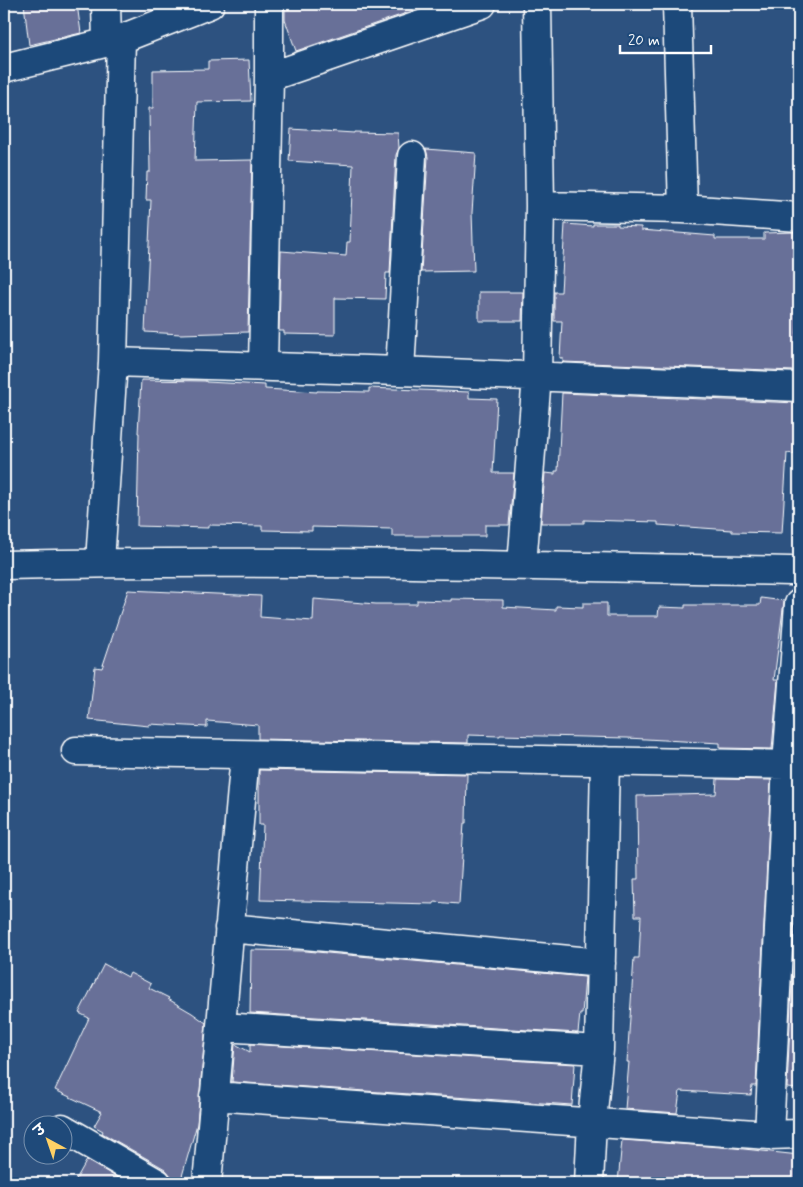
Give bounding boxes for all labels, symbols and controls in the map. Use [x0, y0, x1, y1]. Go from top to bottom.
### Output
scale bar [620, 22, 712, 54]
text: 20 m [628, 31, 660, 51]
north arrow [22, 1114, 72, 1164]
text: उ [29, 1120, 51, 1142]

